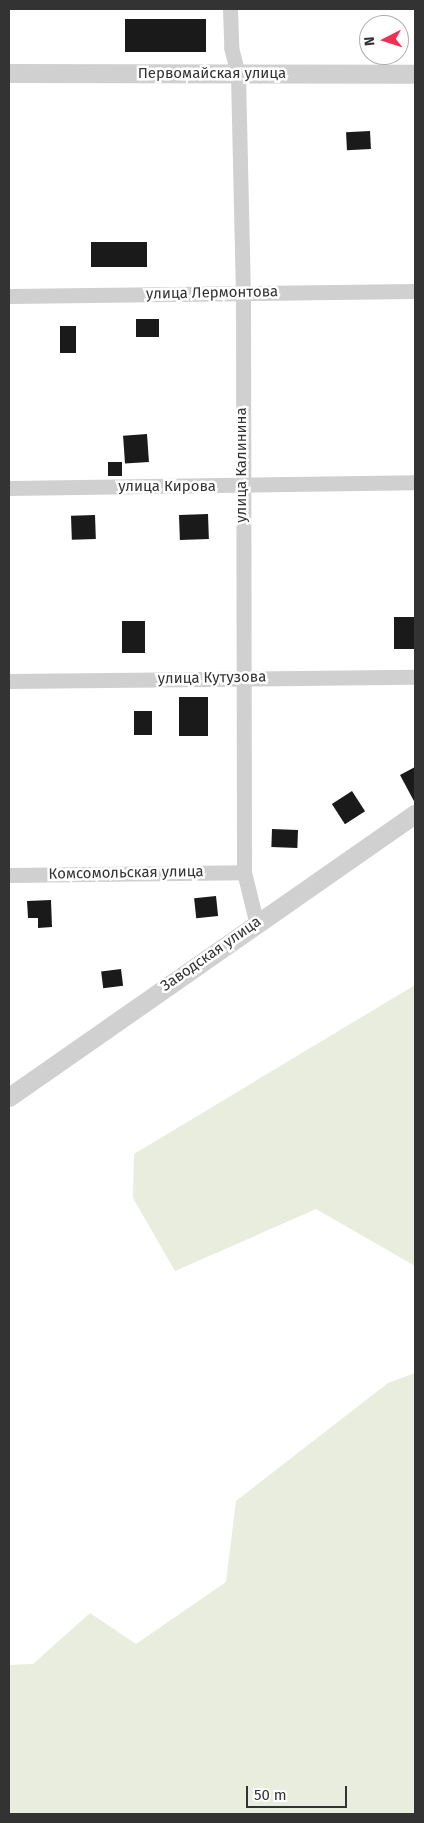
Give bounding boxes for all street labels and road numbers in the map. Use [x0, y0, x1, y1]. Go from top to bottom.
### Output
street label: Первомайская улица [138, 65, 286, 83]
street label: улица Лермонтова [146, 283, 278, 303]
street label: улица Калинина [233, 407, 251, 523]
street label: улица Кирова [118, 478, 216, 496]
street label: улица Кутузова [158, 668, 266, 688]
street label: Комсомольская улица [48, 863, 204, 883]
street label: Заводская улица [157, 913, 265, 995]

